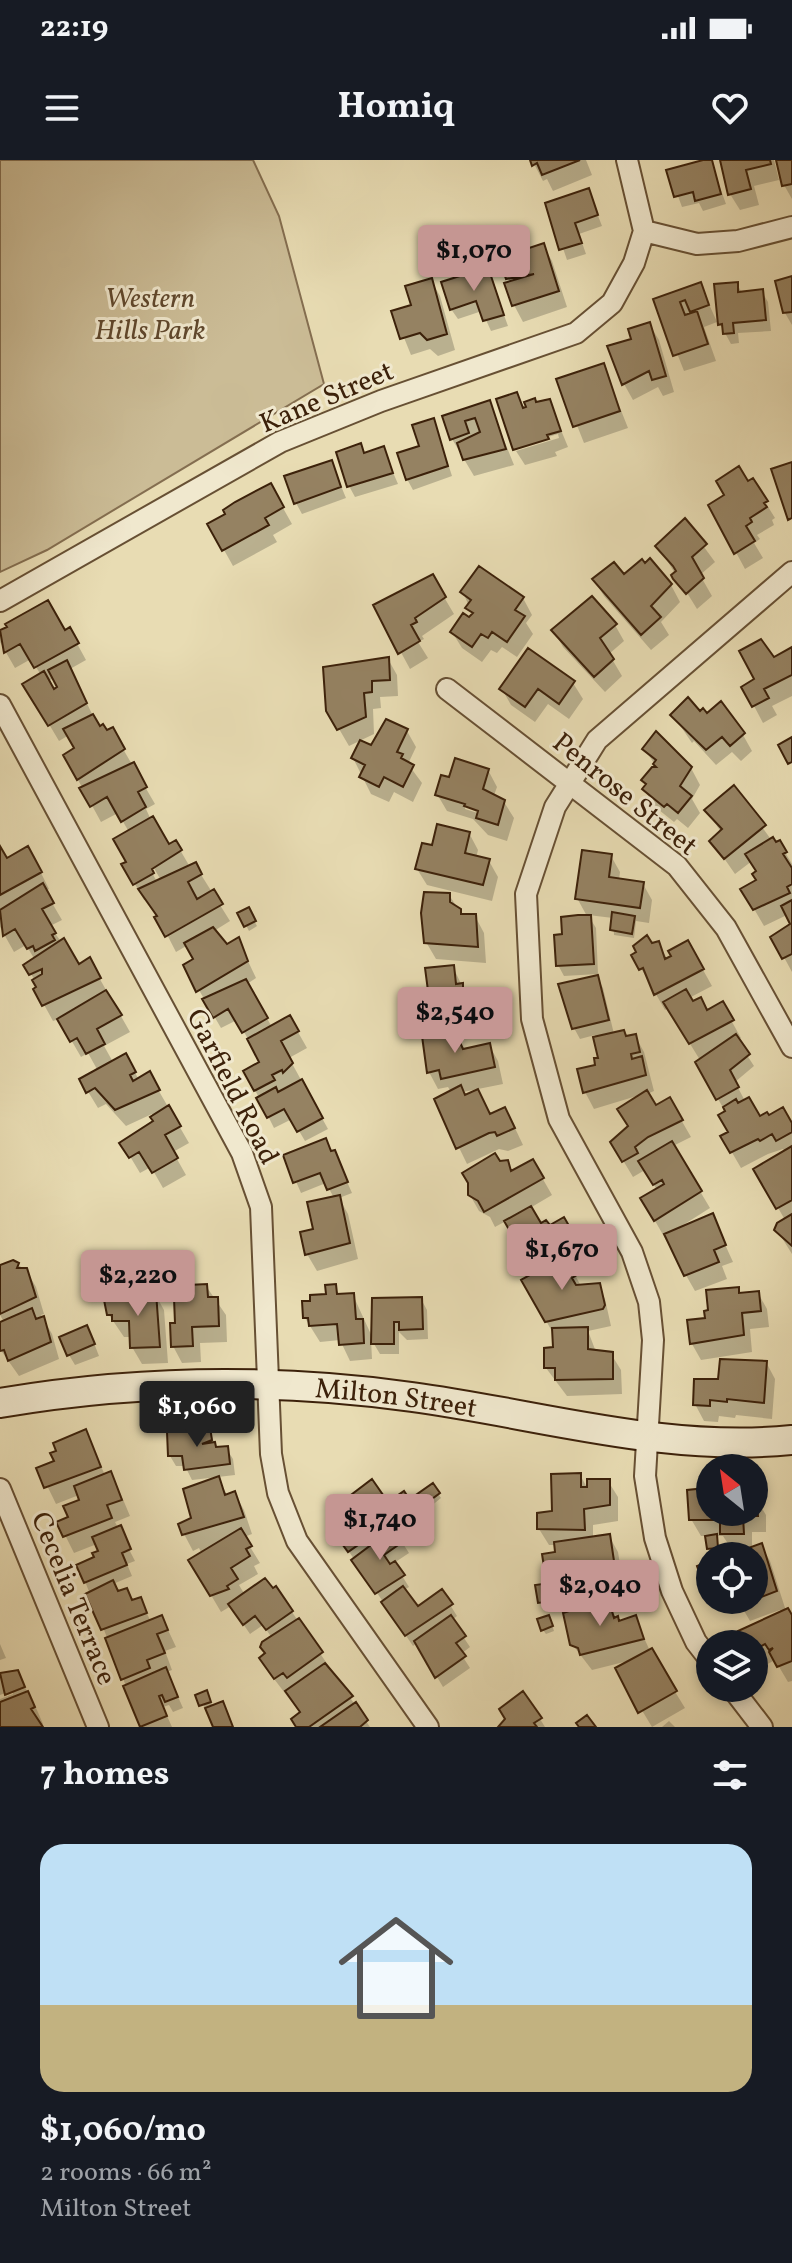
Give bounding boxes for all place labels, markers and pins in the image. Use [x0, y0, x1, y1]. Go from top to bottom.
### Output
pin: $1,070 [409, 225, 539, 293]
pin: $2,540 [390, 987, 520, 1055]
pin: $1,670 [497, 1224, 627, 1292]
pin: $2,220 [73, 1250, 203, 1318]
pin: $1,060 [132, 1381, 262, 1449]
pin: $1,740 [315, 1494, 445, 1562]
pin: $2,040 [535, 1560, 665, 1628]

